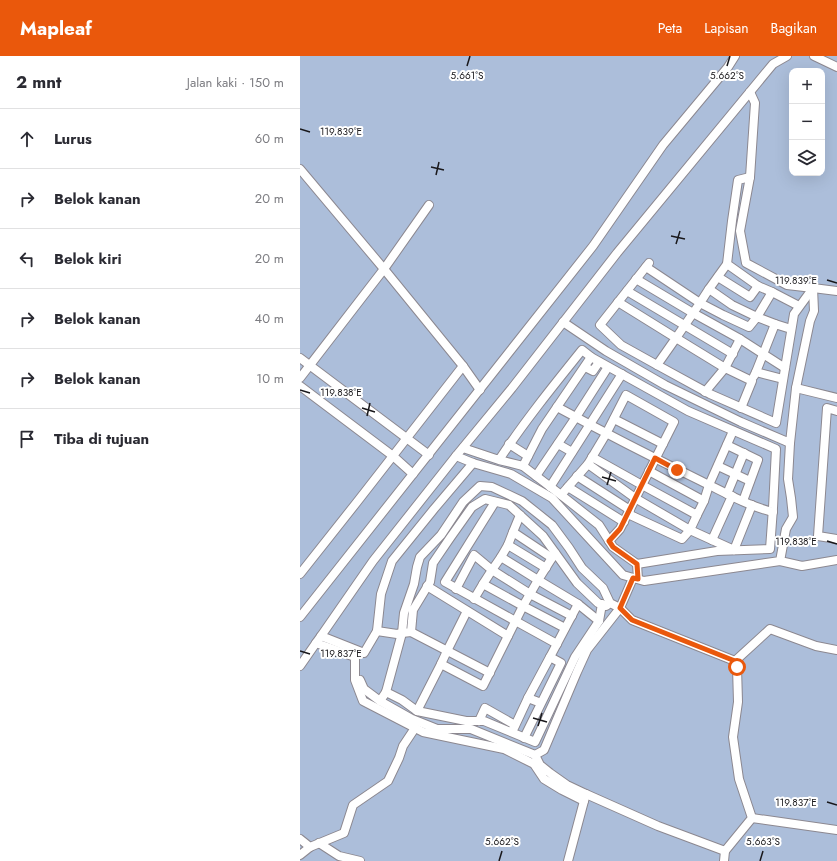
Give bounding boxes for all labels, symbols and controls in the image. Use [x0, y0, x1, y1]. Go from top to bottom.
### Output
text: Mapleaf [20, 15, 92, 42]
text: Peta [658, 18, 682, 38]
text: Lapisan [704, 18, 749, 38]
text: Bagikan [771, 18, 817, 38]
text: 5.661°S [451, 68, 484, 83]
text: 5.662°S [710, 68, 745, 83]
map controls [789, 68, 825, 176]
button: + [789, 68, 825, 104]
text: 2 mnt [16, 70, 61, 94]
text: Jalan kaki · 150 m [187, 73, 284, 92]
button: − [789, 104, 825, 140]
text: 119.839°E [320, 124, 362, 139]
icon: ahead [16, 128, 38, 150]
text: Lurus [54, 128, 92, 150]
text: 60 m [255, 129, 284, 148]
button: layers [789, 140, 825, 176]
icon: right [16, 188, 38, 210]
text: Belok kanan [54, 188, 141, 210]
text: 20 m [255, 189, 284, 208]
icon: left [16, 248, 38, 270]
text: Belok kiri [54, 248, 122, 270]
text: 20 m [255, 249, 284, 268]
text: 119.839°E [775, 273, 817, 288]
icon: right [16, 308, 38, 330]
text: Belok kanan [54, 308, 141, 330]
text: 40 m [255, 309, 284, 328]
icon: right [16, 368, 38, 390]
text: Belok kanan [54, 368, 141, 390]
text: 10 m [256, 369, 284, 388]
text: 119.838°E [320, 385, 362, 400]
icon: arrive [16, 428, 38, 450]
text: Tiba di tujuan [54, 428, 149, 450]
route end [668, 461, 686, 479]
text: 119.838°E [775, 534, 817, 549]
text: 119.837°E [320, 646, 362, 661]
route start [728, 658, 746, 676]
text: 119.837°E [775, 795, 817, 810]
text: 5.662°S [485, 834, 520, 849]
text: 5.663°S [746, 834, 780, 849]

